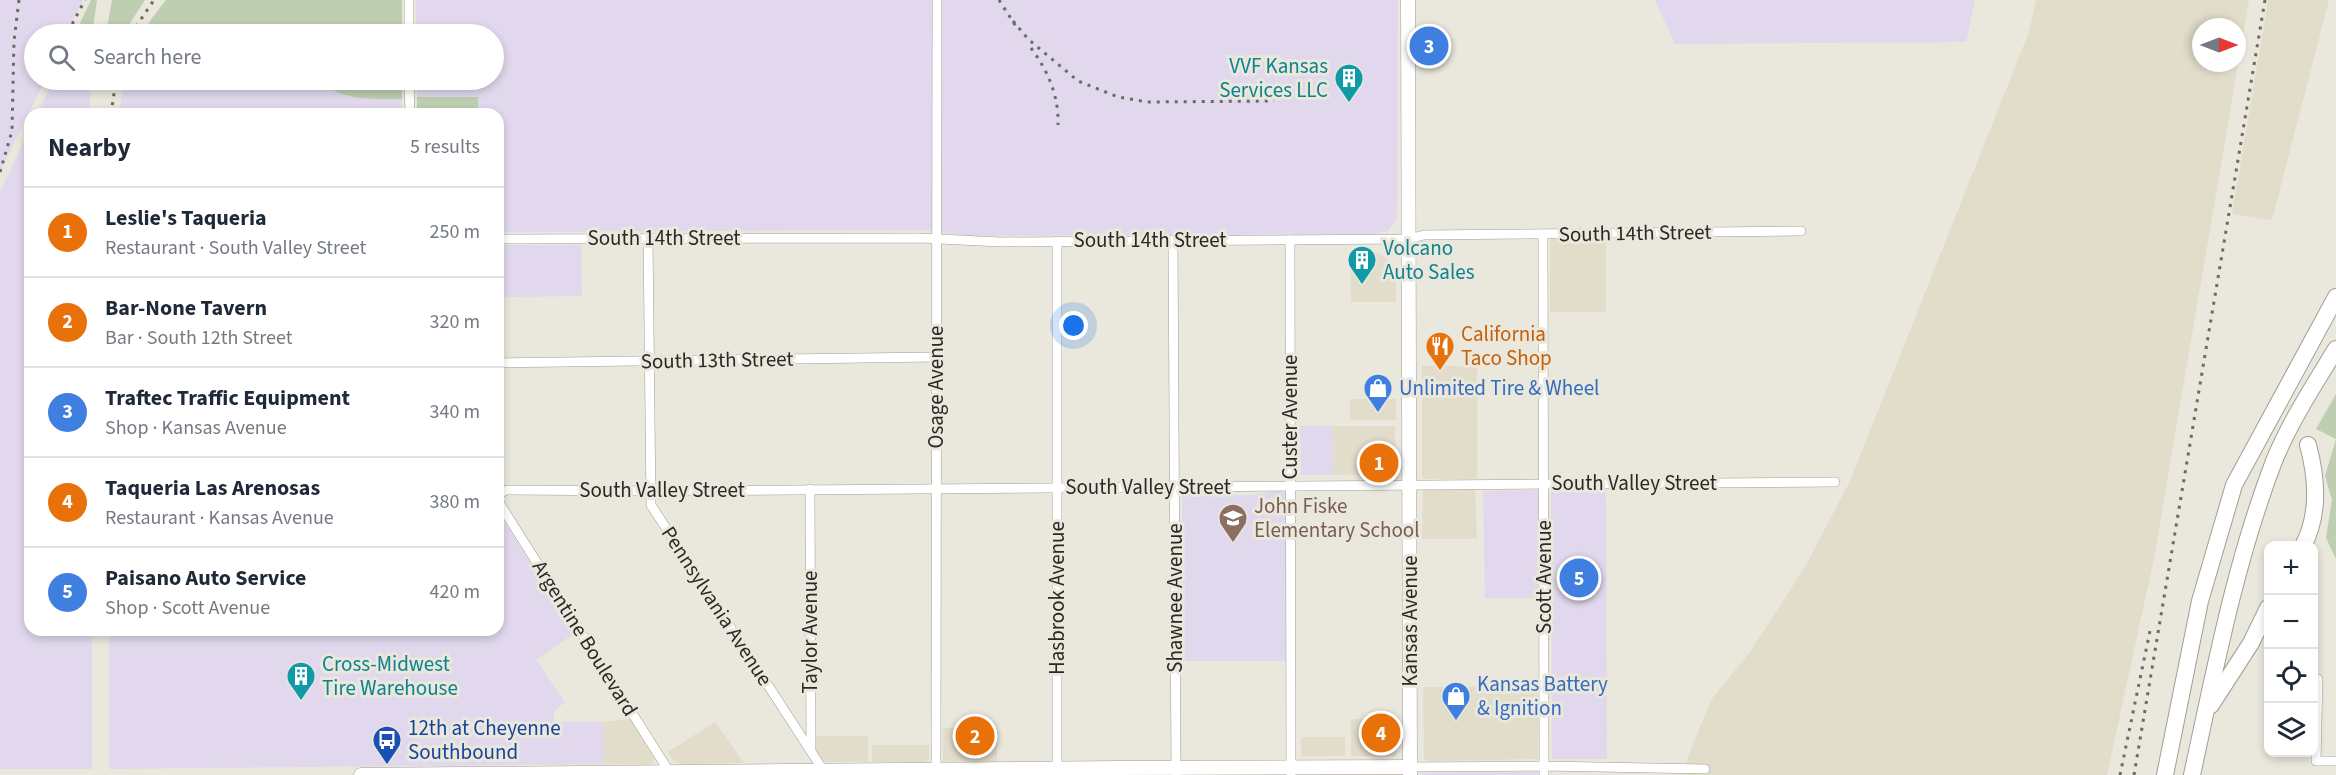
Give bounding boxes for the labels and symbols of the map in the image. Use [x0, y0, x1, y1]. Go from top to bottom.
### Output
north arrow [2192, 18, 2246, 72]
pin: 3 [1410, 24, 1448, 68]
place label: VVF Kansas Services LLC [1219, 51, 1328, 105]
building icon: VVF Kansas Services LLC [1333, 62, 1365, 104]
street label: South 14th Street [1558, 217, 1712, 249]
street label: South 14th Street [588, 223, 740, 253]
street label: South 14th Street [1074, 225, 1226, 255]
place label: Volcano Auto Sales [1383, 233, 1475, 287]
building icon: Volcano Auto Sales [1346, 244, 1378, 286]
your location [1059, 311, 1088, 340]
place label: California Taco Shop [1461, 319, 1552, 373]
street label: Osage Avenue [921, 326, 951, 448]
restaurant icon: California Taco Shop [1424, 330, 1456, 372]
street label: South 13th Street [640, 344, 794, 376]
street label: Custer Avenue [1275, 354, 1305, 480]
shop icon: Unlimited Tire & Wheel [1362, 372, 1394, 414]
place label: Unlimited Tire & Wheel [1399, 373, 1599, 403]
pin: 1 [1360, 440, 1398, 486]
street label: South Valley Street [1551, 468, 1717, 498]
street label: South Valley Street [1065, 472, 1231, 502]
street label: South Valley Street [579, 475, 745, 505]
place label: John Fiske Elementary School [1254, 491, 1420, 545]
school or university icon: John Fiske Elementary School [1217, 502, 1249, 544]
street label: Pennsylvania Avenue [654, 520, 780, 692]
street label: Scott Avenue [1529, 520, 1559, 634]
street label: Hasbrook Avenue [1042, 521, 1072, 675]
street label: Shawnee Avenue [1160, 523, 1190, 673]
street label: Argentine Boulevard [525, 554, 645, 722]
street label: Kansas Avenue [1395, 555, 1425, 687]
pin: 5 [1560, 556, 1598, 600]
street label: Taylor Avenue [795, 570, 825, 694]
place label: Cross-Midwest Tire Warehouse [322, 649, 458, 703]
building icon: Cross-Midwest Tire Warehouse [285, 660, 317, 702]
place label: Kansas Battery & Ignition [1477, 669, 1608, 723]
shop icon: Kansas Battery & Ignition [1440, 680, 1472, 722]
pin: 4 [1362, 710, 1400, 756]
place label: 12th at Cheyenne Southbound [408, 713, 561, 767]
pin: 2 [956, 714, 994, 758]
bus stop icon: 12th at Cheyenne Southbound [371, 724, 403, 766]

